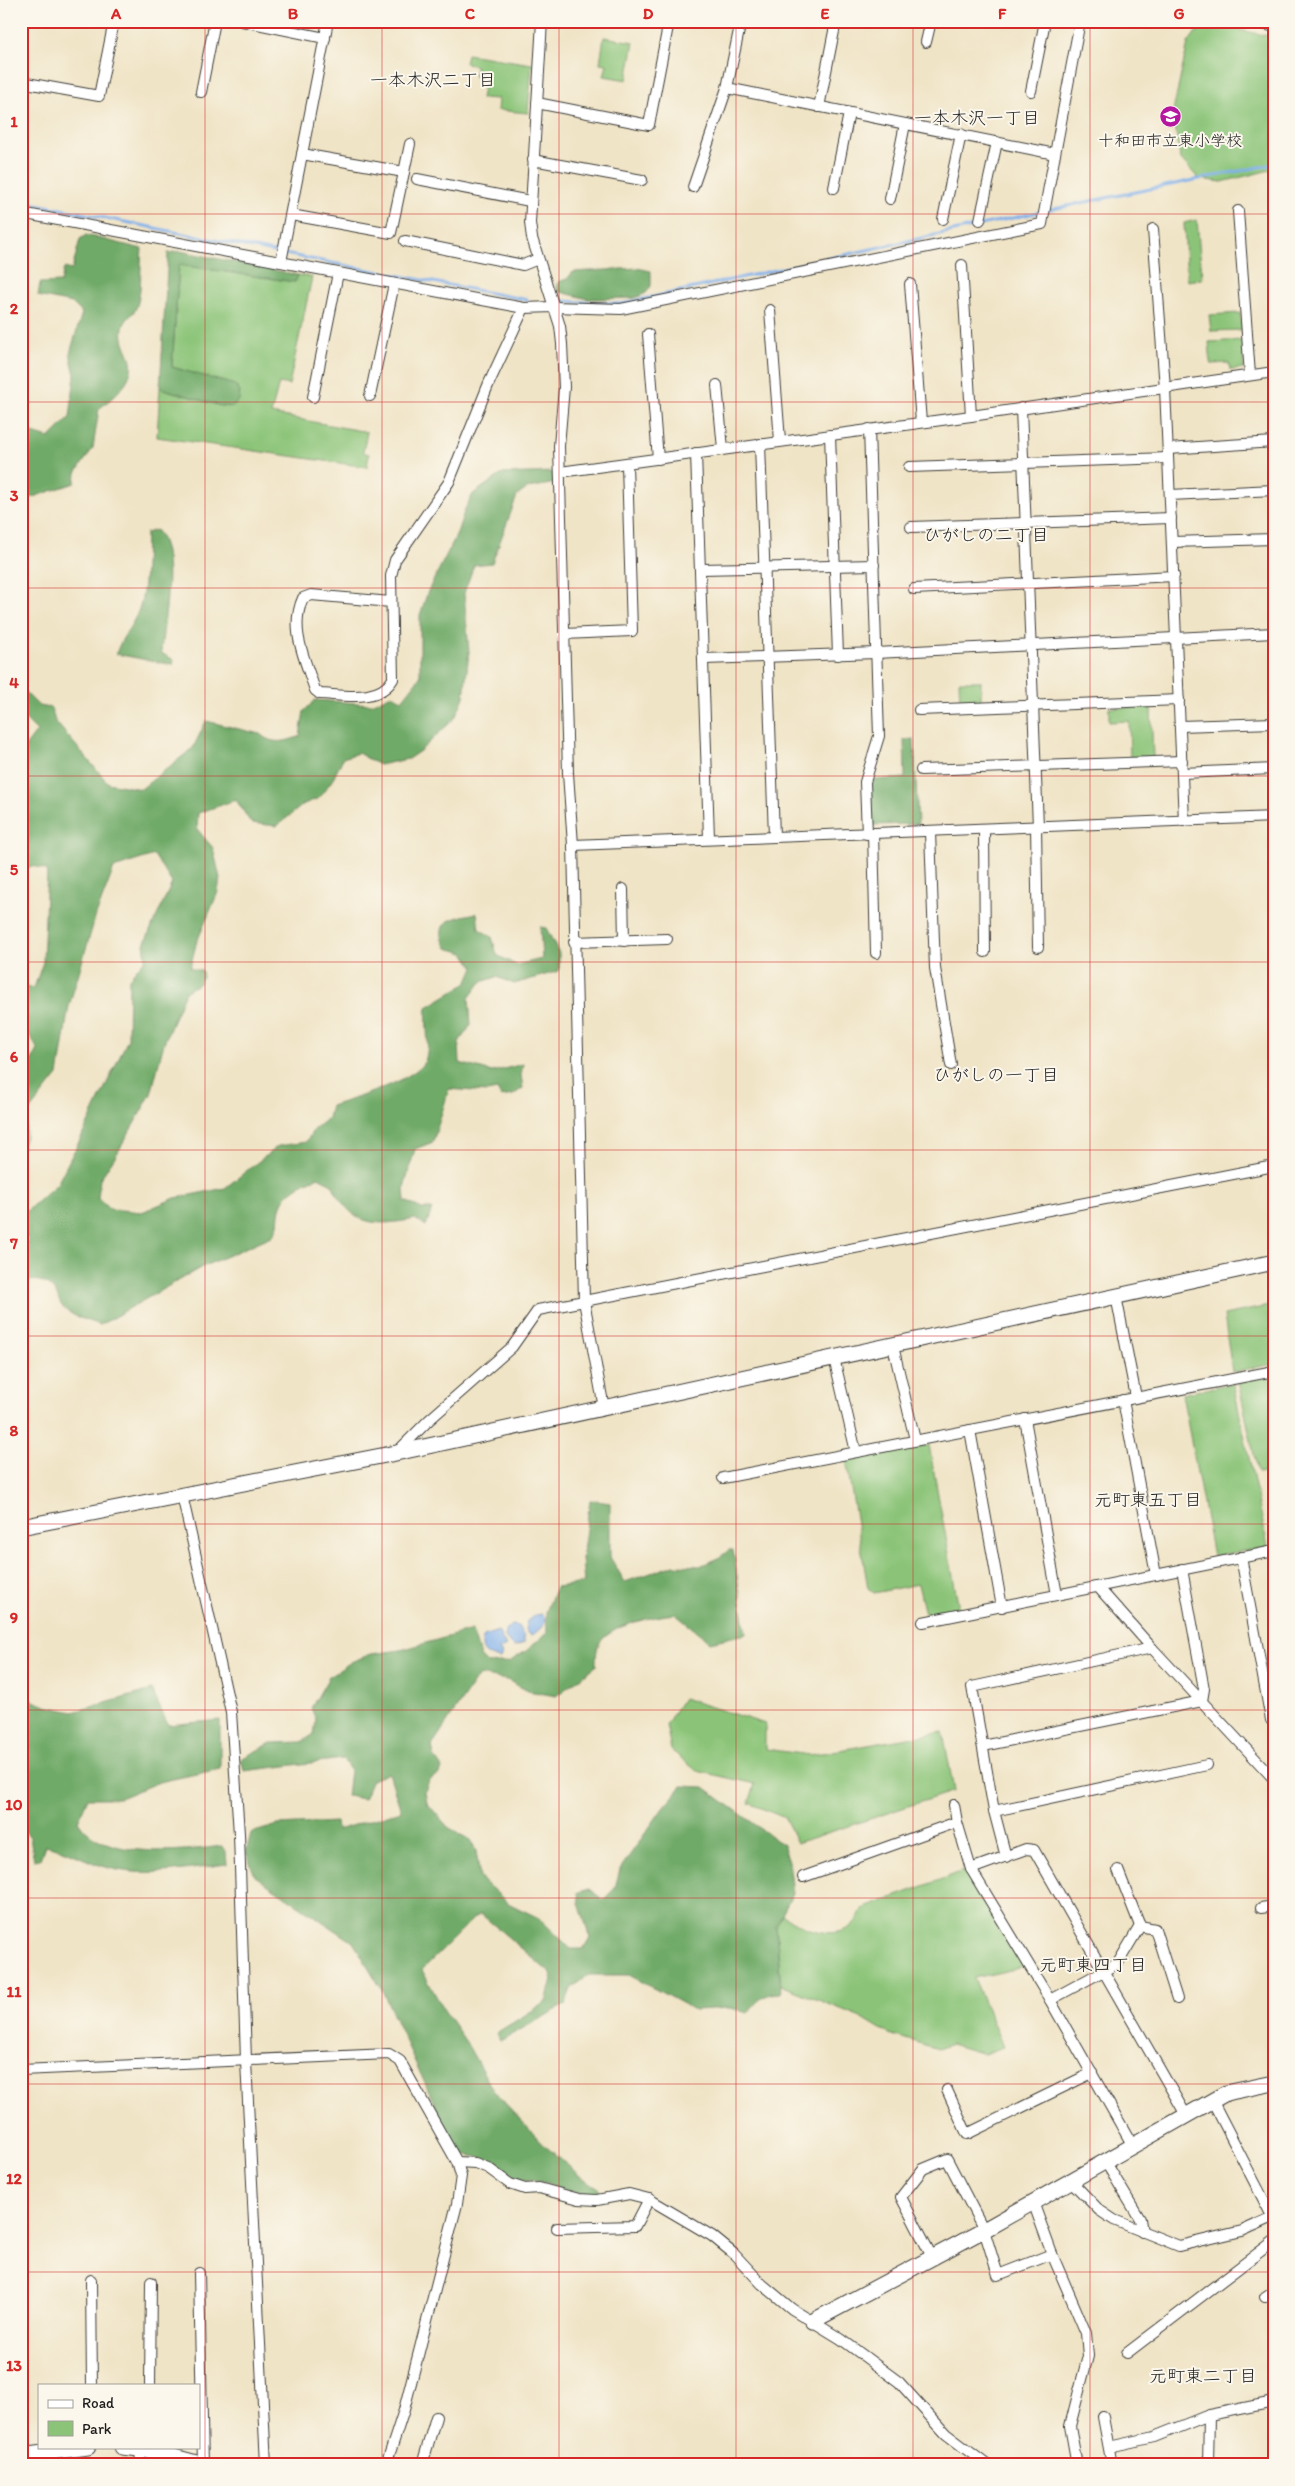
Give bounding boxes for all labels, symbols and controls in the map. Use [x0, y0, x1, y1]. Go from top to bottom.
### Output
text: A [110, 4, 122, 23]
text: B [288, 4, 299, 23]
text: C [465, 4, 476, 23]
text: D [643, 4, 654, 23]
text: E [821, 4, 830, 23]
text: F [998, 4, 1007, 23]
text: G [1173, 4, 1185, 23]
district label: 一本木沢二丁目 [370, 69, 496, 91]
school or university icon: 十和田市立東小学校 [1158, 104, 1182, 128]
district label: 一本木沢一丁目 [914, 107, 1040, 129]
text: 1 [10, 112, 18, 131]
place label: 十和田市立東小学校 [1098, 131, 1242, 150]
text: 2 [10, 299, 19, 318]
text: 3 [10, 486, 19, 505]
district label: ひがしの二丁目 [923, 524, 1049, 546]
text: 4 [9, 673, 19, 692]
text: 5 [10, 860, 19, 879]
text: 6 [10, 1047, 19, 1066]
district label: ひがしの一丁目 [933, 1064, 1059, 1086]
text: 7 [9, 1234, 18, 1253]
text: 8 [10, 1421, 19, 1440]
district label: 元町東五丁目 [1094, 1489, 1202, 1511]
text: 9 [10, 1608, 18, 1627]
text: 10 [5, 1795, 23, 1814]
district label: 元町東四丁目 [1039, 1954, 1147, 1976]
text: 11 [7, 1982, 22, 2001]
text: 12 [6, 2169, 23, 2188]
text: 13 [6, 2356, 22, 2375]
district label: 元町東二丁目 [1149, 2365, 1257, 2387]
legend [38, 2384, 200, 2448]
text: Road [82, 2394, 115, 2412]
text: Park [82, 2420, 112, 2438]

